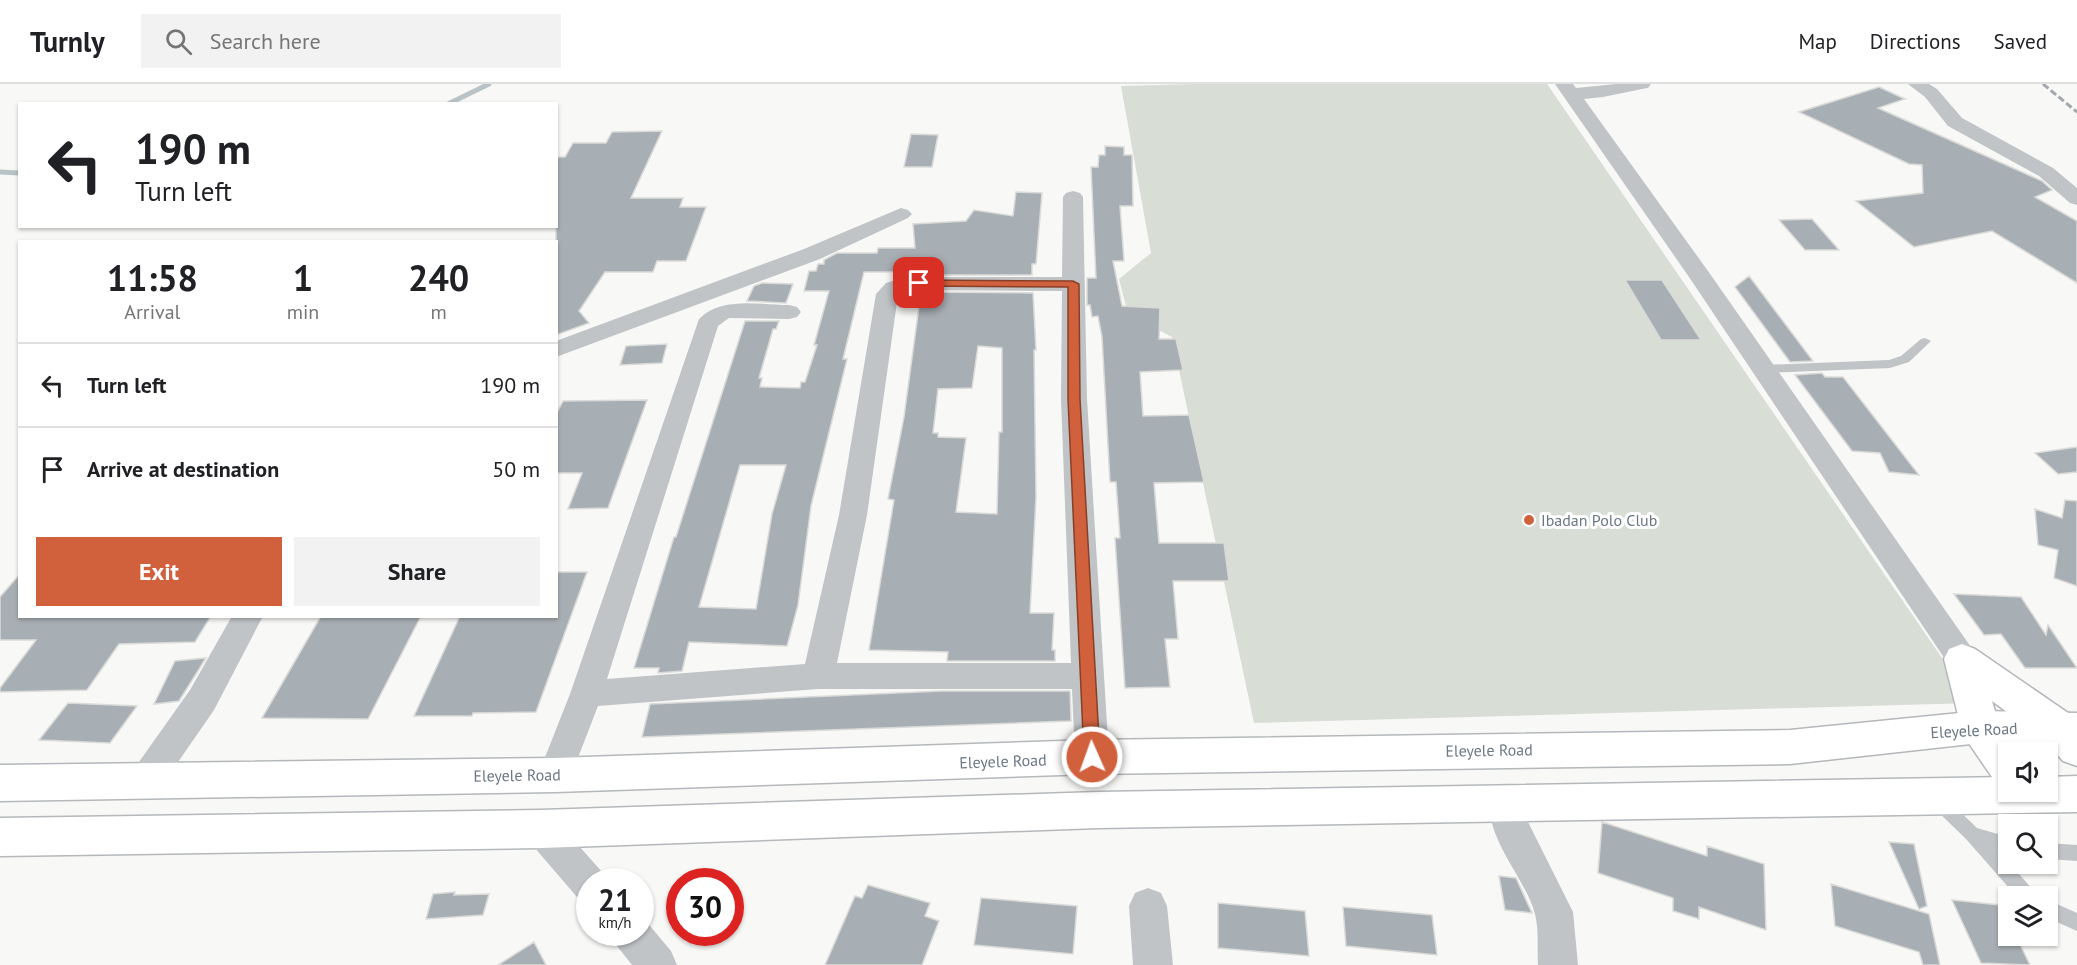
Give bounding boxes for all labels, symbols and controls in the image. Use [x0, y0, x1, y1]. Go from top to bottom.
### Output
search box [141, 14, 561, 68]
text: Turnly [30, 23, 105, 60]
icon: search [162, 25, 195, 58]
text: Search here [210, 27, 321, 55]
text: Map [1798, 28, 1837, 55]
text: Directions [1870, 28, 1961, 55]
text: Saved [1994, 28, 2047, 55]
text: 190 m [135, 121, 251, 176]
icon: left [36, 126, 114, 204]
text: Turn left [135, 174, 232, 208]
text: 11:58 [107, 254, 198, 301]
text: 1 [293, 254, 313, 301]
text: 240 [408, 254, 469, 301]
pin [893, 257, 944, 308]
icon: arrive [902, 266, 935, 299]
text: Arrival [124, 299, 180, 325]
text: min [287, 299, 319, 325]
text: m [431, 299, 447, 325]
icon: left [36, 369, 69, 402]
text: Turn left [87, 371, 167, 399]
text: 190 m [480, 371, 540, 399]
icon: arrive [36, 453, 69, 486]
text: Arrive at destination [87, 455, 279, 483]
text: 50 m [492, 455, 540, 483]
place label: Ibadan Polo Club [1541, 510, 1657, 530]
marker: Ibadan Polo Club [1522, 513, 1536, 527]
button: Exit [36, 537, 282, 606]
button: Share [294, 537, 540, 606]
street label: Eleyele Road [1930, 718, 2018, 742]
position arrow [1060, 725, 1124, 789]
street label: Eleyele Road [1445, 739, 1533, 761]
map controls [1998, 742, 2058, 946]
button: sound [1998, 742, 2058, 802]
street label: Eleyele Road [959, 749, 1047, 773]
street label: Eleyele Road [473, 764, 561, 786]
button: search [1998, 814, 2058, 874]
speed limit sign: 30 [666, 868, 744, 946]
text: 21 [598, 880, 632, 919]
button: layers [1998, 886, 2058, 946]
text: km/h [599, 913, 631, 932]

